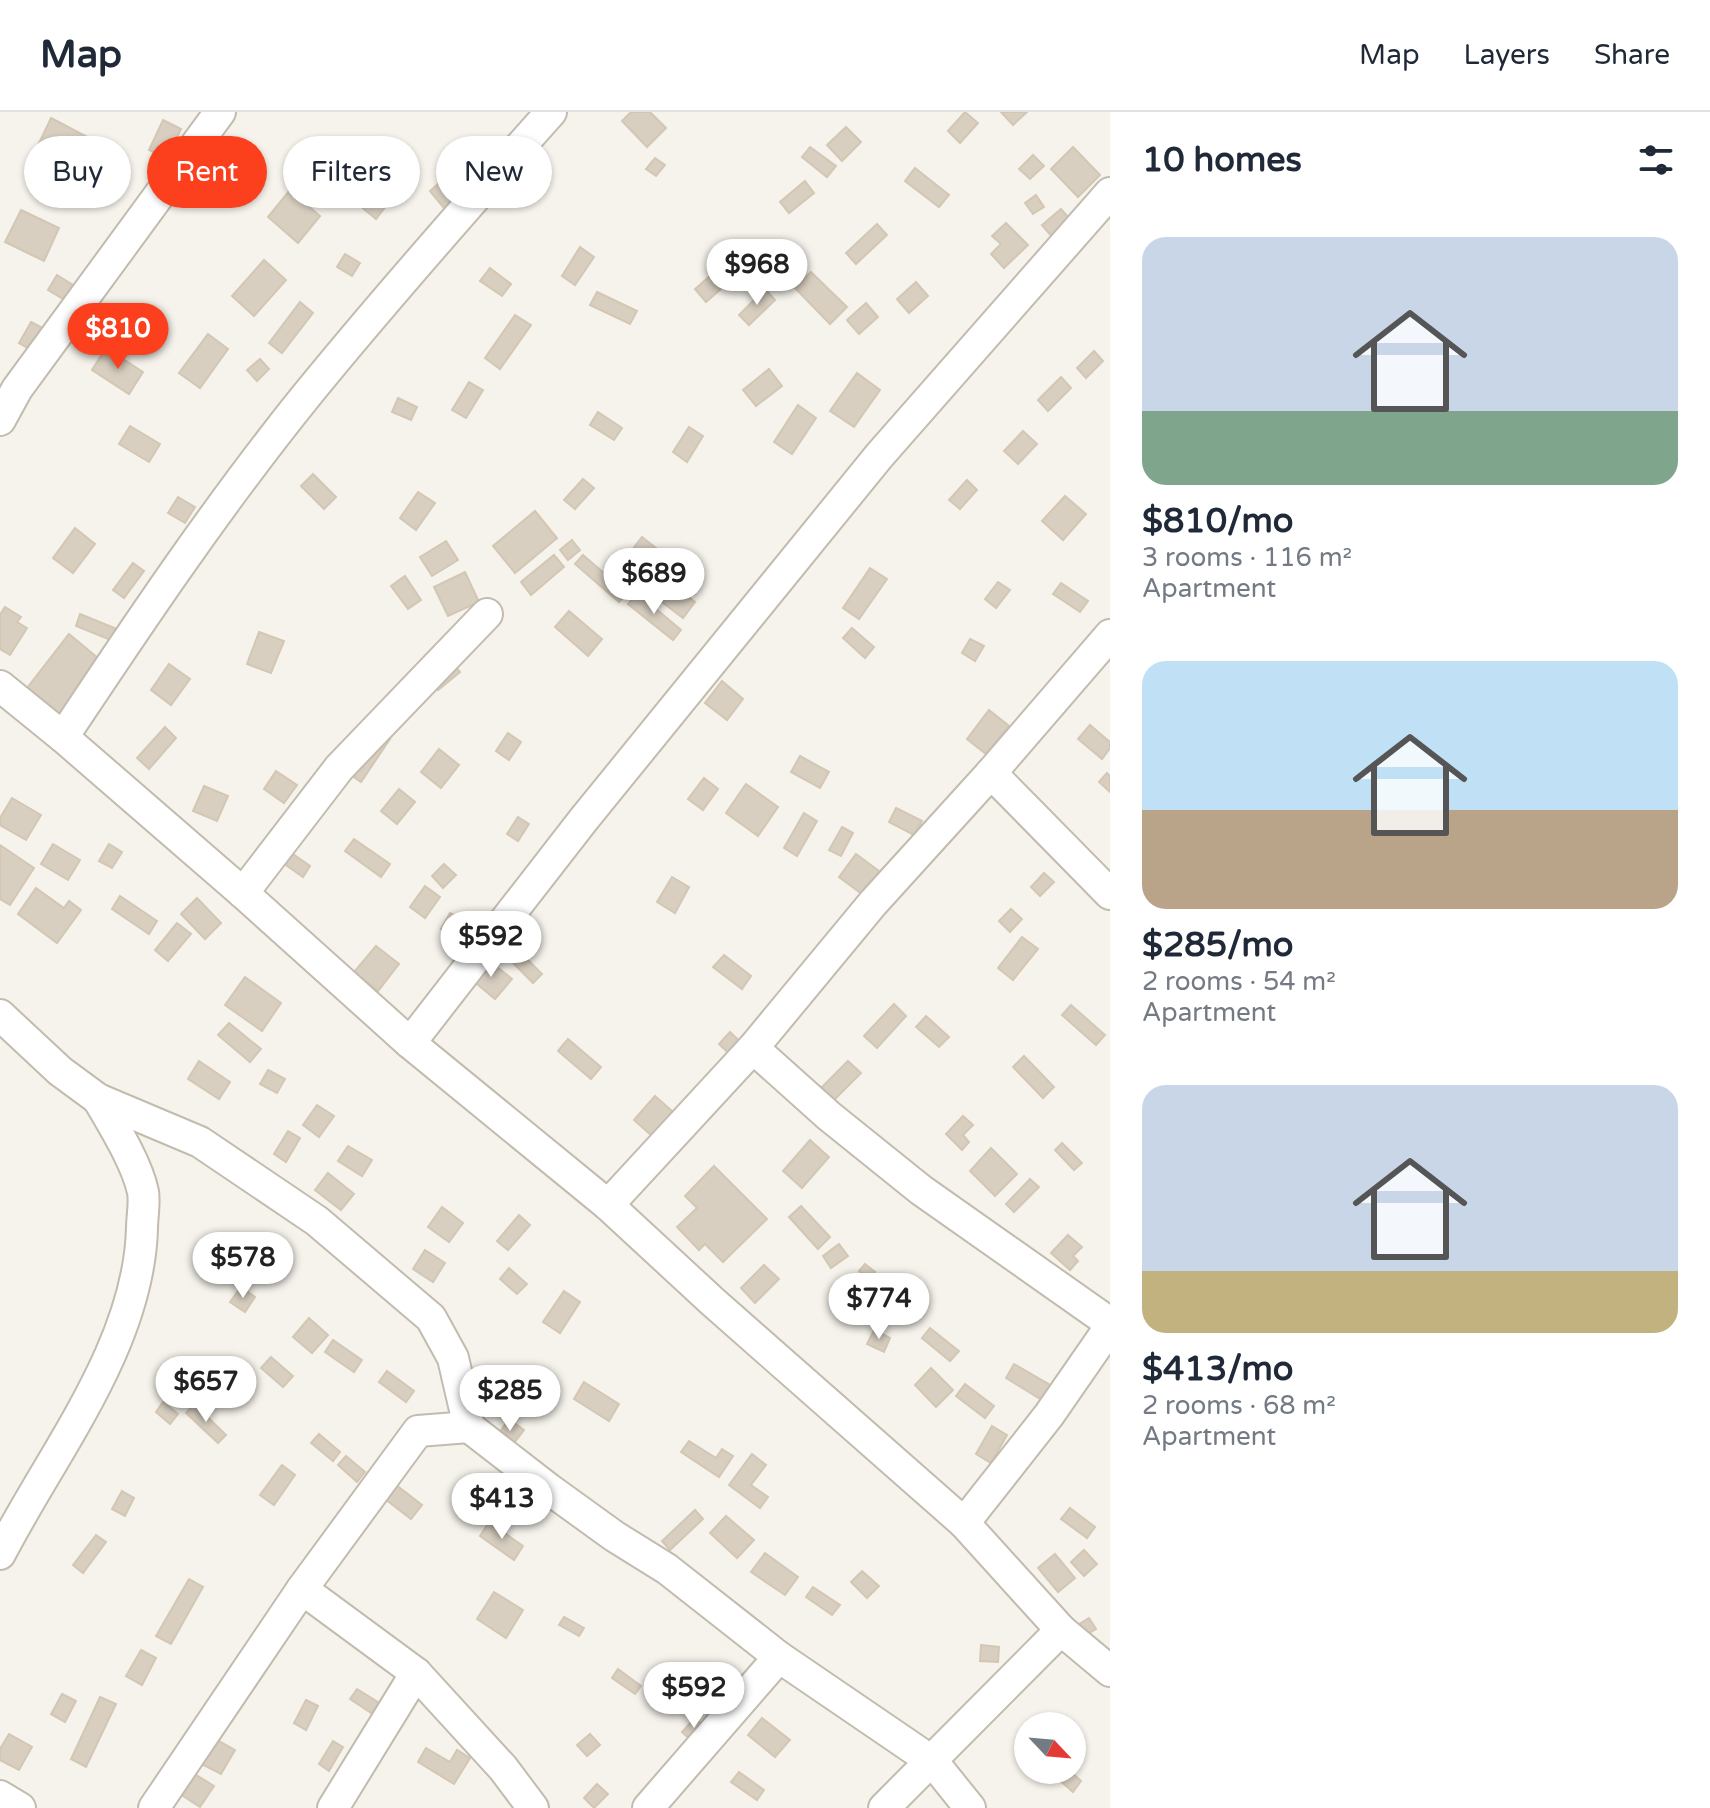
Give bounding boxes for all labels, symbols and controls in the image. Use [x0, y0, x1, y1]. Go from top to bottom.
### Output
text: Map [40, 32, 122, 78]
text: Map [1359, 38, 1420, 72]
text: Layers [1464, 38, 1550, 72]
text: Share [1594, 38, 1670, 72]
chip: Buy [24, 136, 131, 208]
chip: Rent [147, 136, 267, 208]
chip: Filters [283, 136, 420, 208]
chip: New [436, 136, 552, 208]
icon: filters [1634, 138, 1678, 182]
text: 10 homes [1142, 140, 1302, 181]
pin: $968 [710, 239, 804, 307]
text: $968 [724, 249, 790, 280]
icon: home [1338, 289, 1482, 433]
pin: $810 [71, 303, 165, 371]
text: $810 [85, 313, 151, 344]
text: $810/mo [1142, 501, 1293, 542]
text: 3 rooms · 116 m² [1142, 542, 1352, 573]
pin: $689 [607, 548, 701, 616]
text: $689 [621, 558, 687, 589]
text: Apartment [1142, 573, 1276, 604]
icon: home [1338, 713, 1482, 857]
pin: $592 [444, 911, 538, 979]
text: $592 [458, 921, 524, 952]
text: $285/mo [1142, 925, 1293, 966]
text: 2 rooms · 54 m² [1142, 966, 1336, 997]
text: Apartment [1142, 997, 1276, 1028]
icon: home [1338, 1137, 1482, 1281]
pin: $578 [196, 1232, 290, 1300]
text: $578 [210, 1242, 276, 1273]
pin: $774 [832, 1273, 926, 1341]
text: $774 [846, 1283, 912, 1314]
text: $413/mo [1142, 1349, 1293, 1390]
pin: $657 [159, 1356, 253, 1424]
pin: $285 [463, 1365, 557, 1433]
text: $657 [173, 1366, 239, 1397]
text: $285 [477, 1375, 543, 1406]
text: 2 rooms · 68 m² [1142, 1390, 1336, 1421]
text: Apartment [1142, 1421, 1276, 1452]
pin: $413 [455, 1473, 549, 1541]
text: $413 [469, 1483, 535, 1514]
pin: $592 [647, 1662, 741, 1730]
text: $592 [661, 1672, 727, 1703]
north arrow [1014, 1712, 1086, 1784]
map controls [1014, 1712, 1086, 1784]

